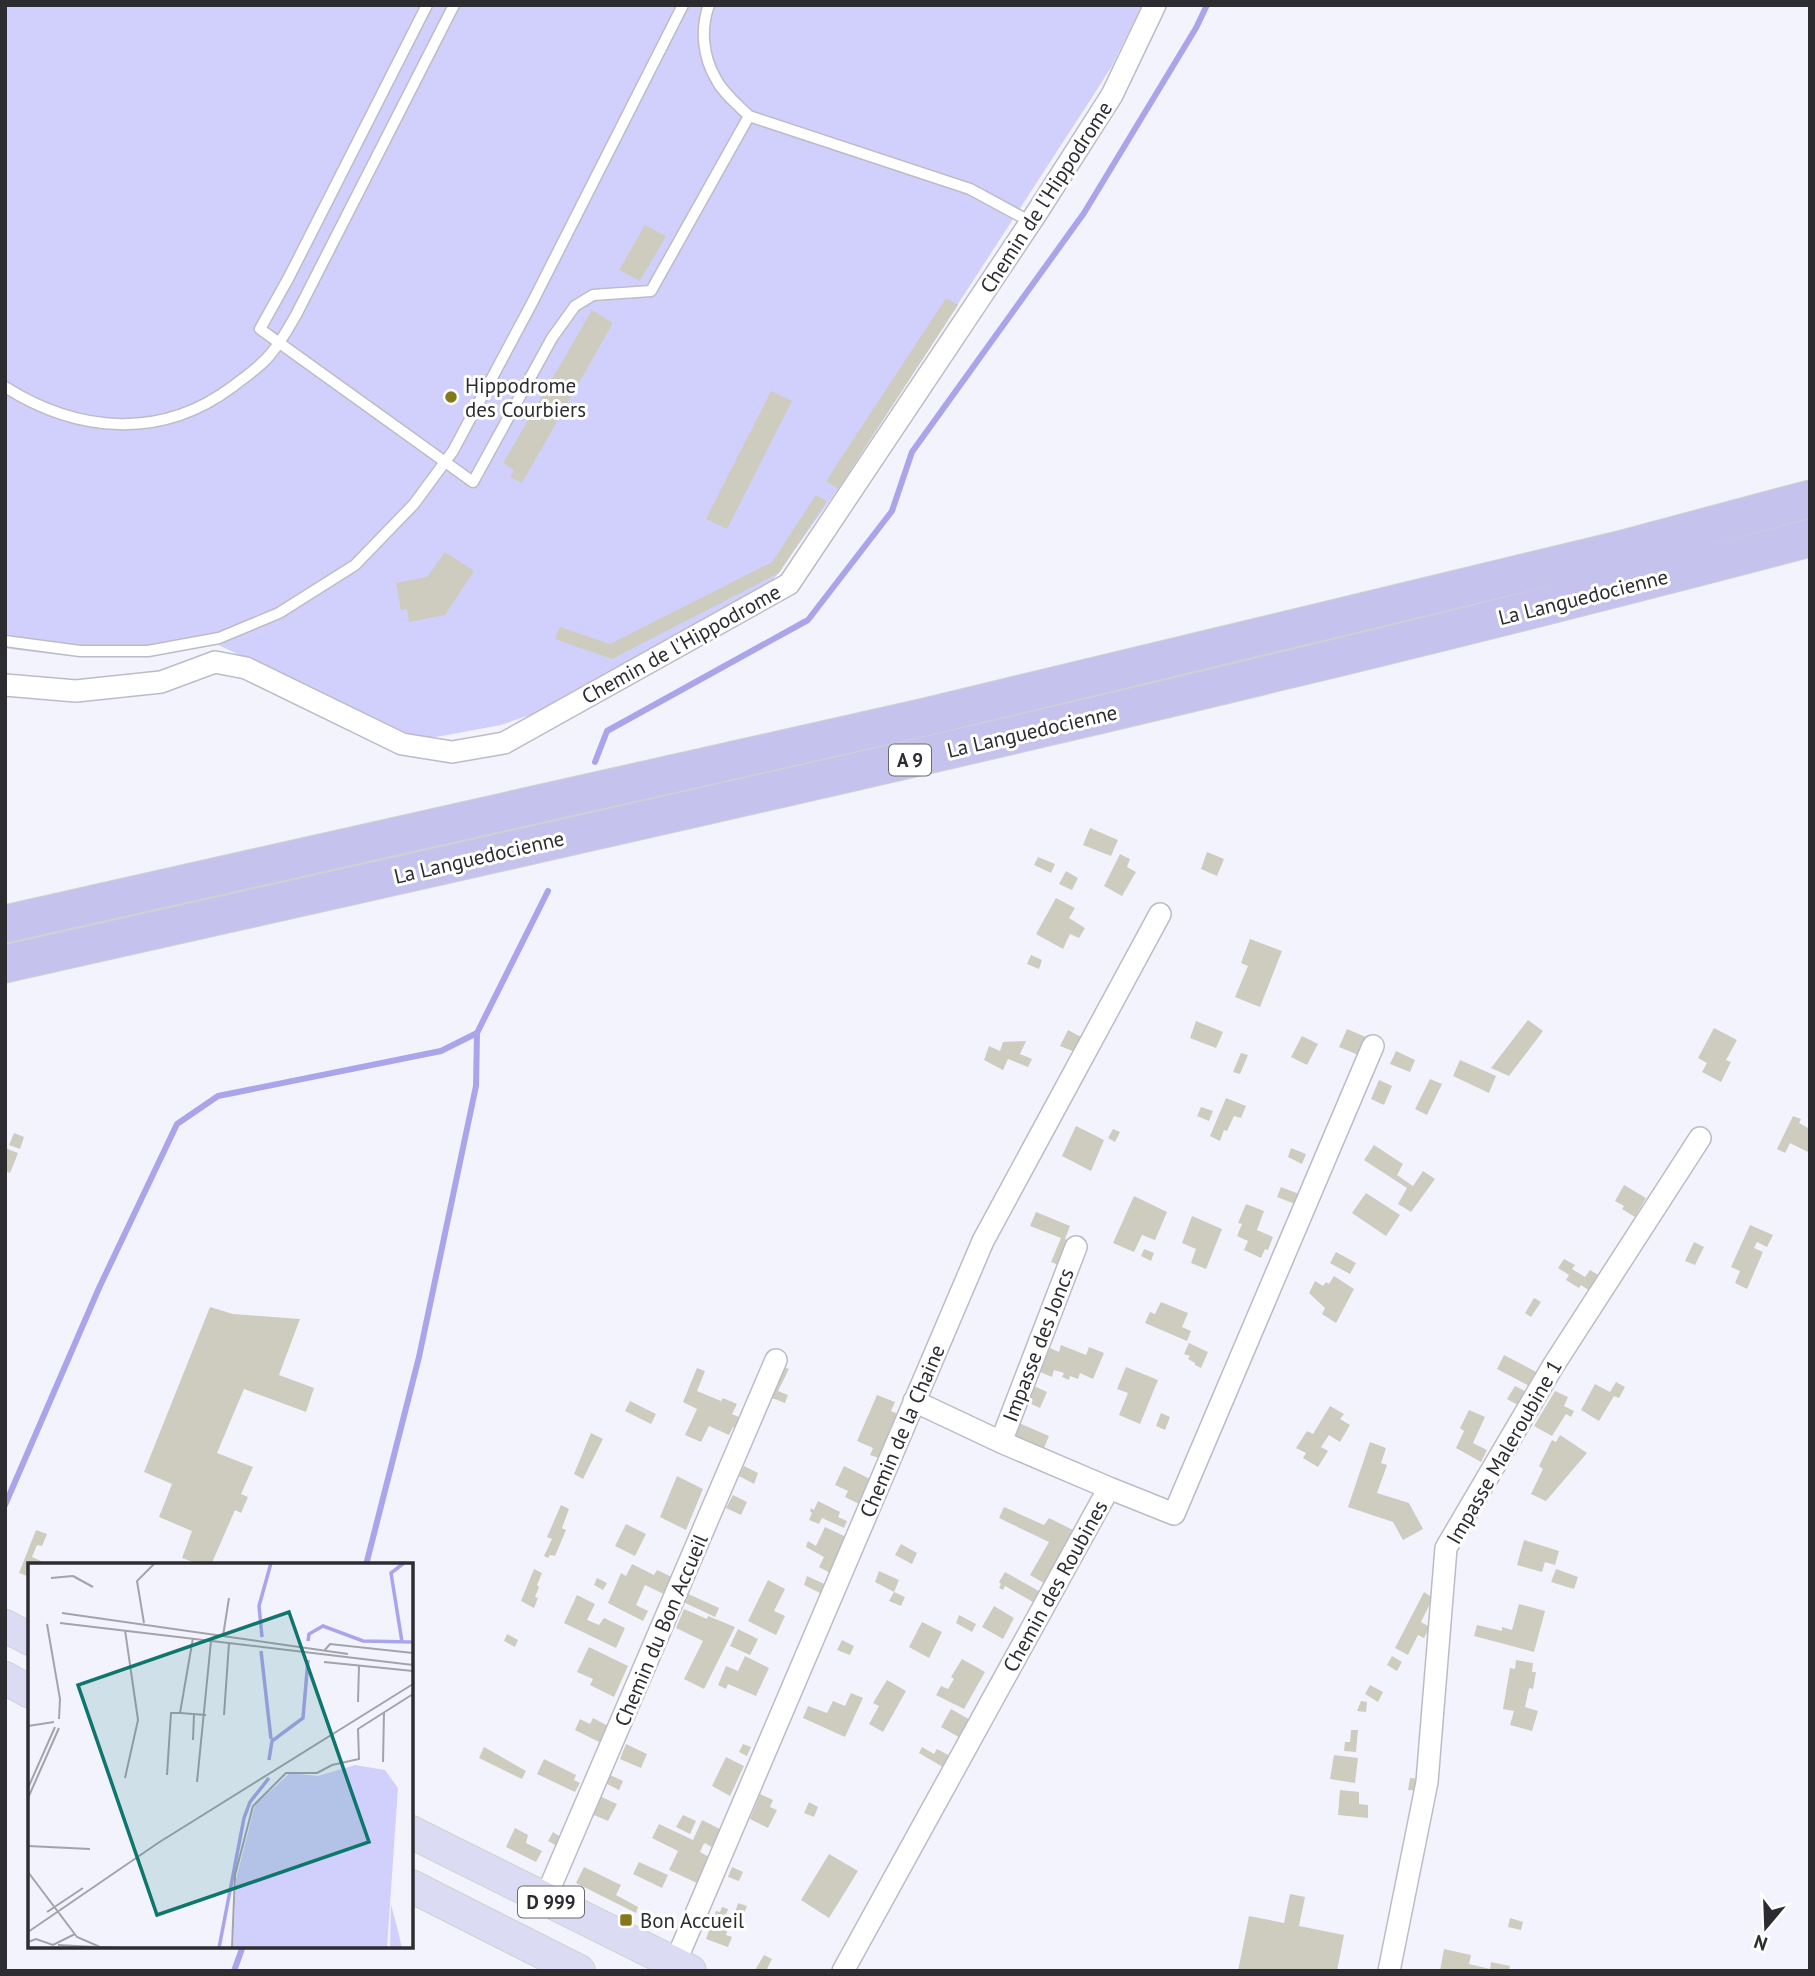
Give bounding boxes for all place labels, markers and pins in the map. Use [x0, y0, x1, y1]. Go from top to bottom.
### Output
place label: Hippodrome des Courbiers [465, 372, 586, 423]
marker: Hippodrome des Courbiers [443, 389, 459, 405]
place label: Bon Accueil [640, 1907, 744, 1934]
marker: Bon Accueil [618, 1912, 634, 1928]

